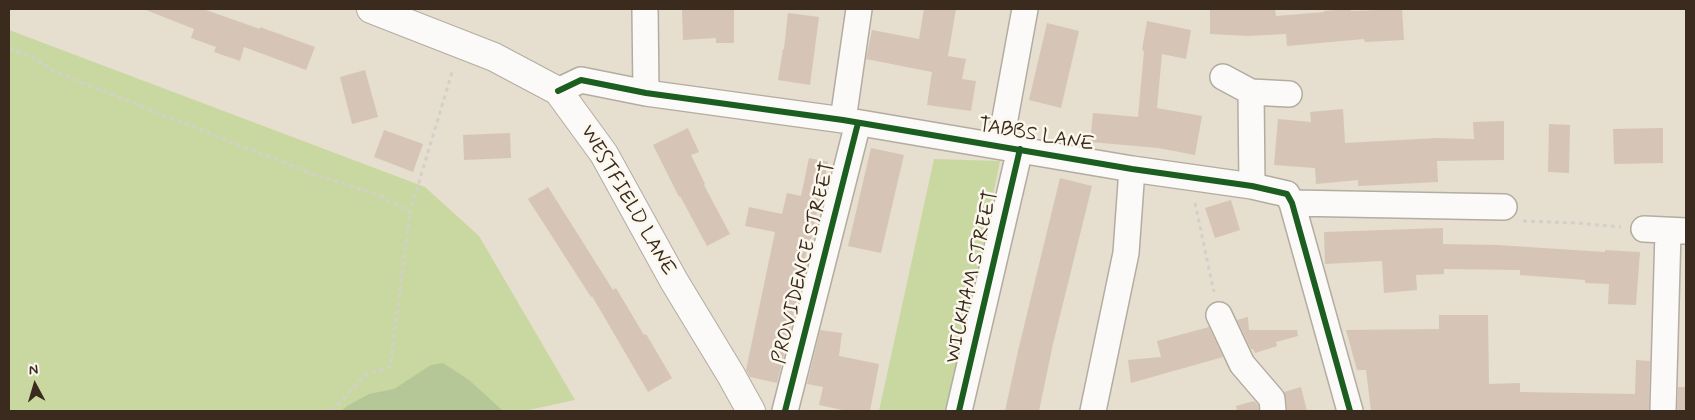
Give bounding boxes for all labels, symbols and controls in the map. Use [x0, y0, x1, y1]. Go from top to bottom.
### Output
street label: TABBS LANE [976, 114, 1096, 158]
street label: WESTFIELD LANE [574, 121, 680, 281]
street label: PROVIDENCE STREET [768, 159, 842, 367]
street label: WICKHAM STREET [941, 188, 1005, 366]
north arrow [10, 360, 60, 410]
text: N [28, 361, 39, 380]

